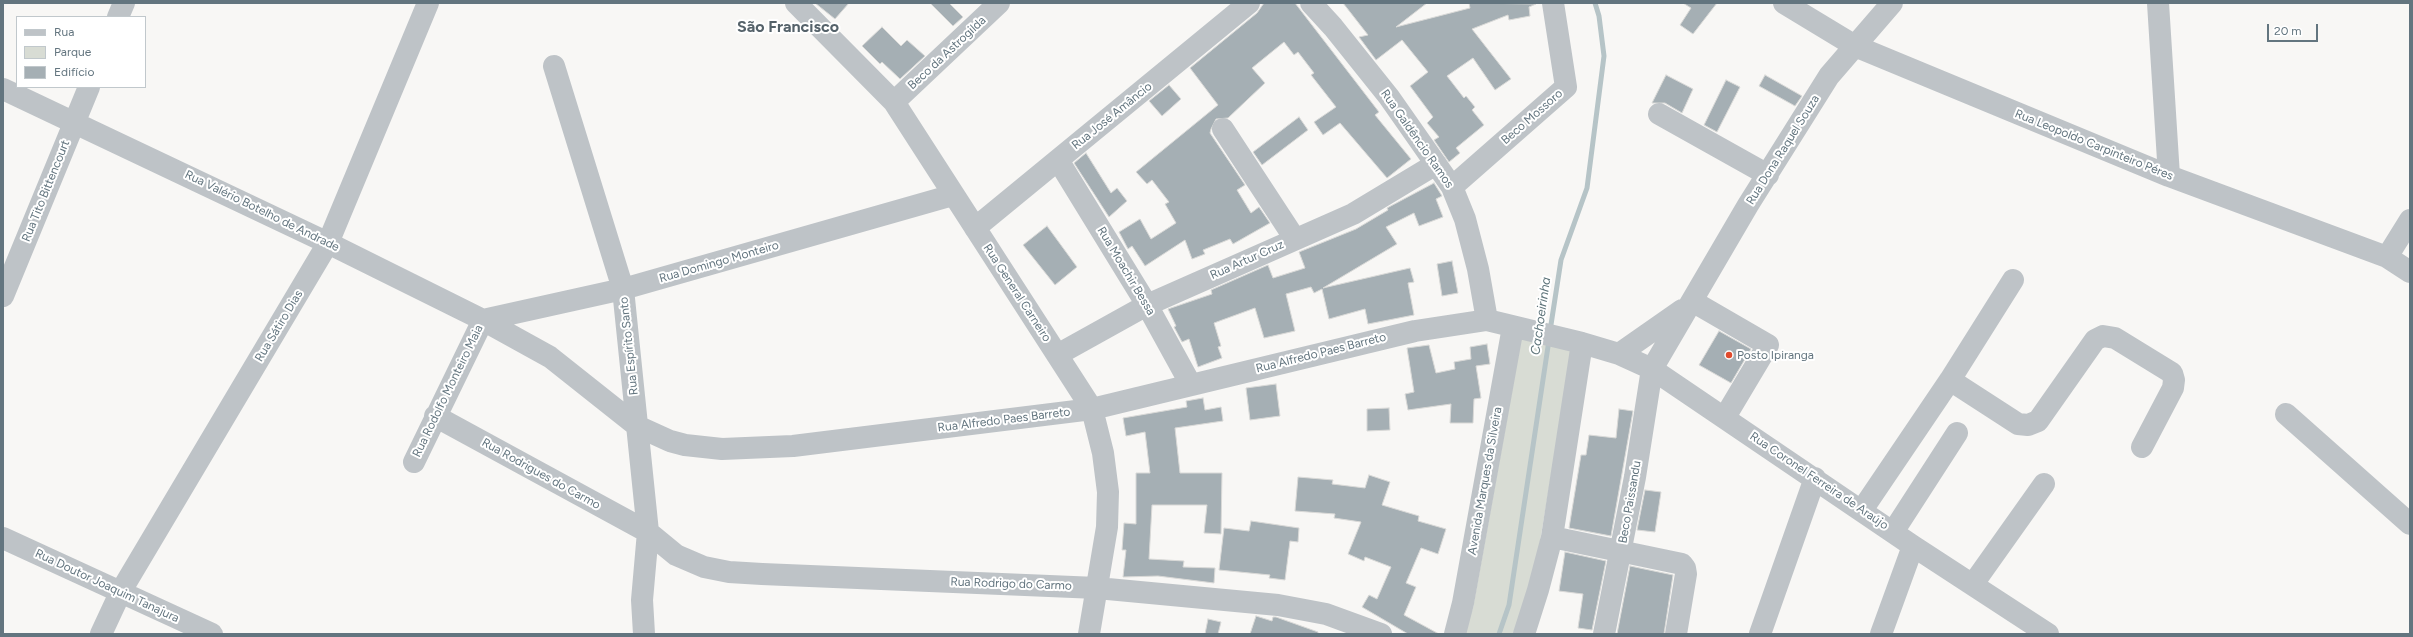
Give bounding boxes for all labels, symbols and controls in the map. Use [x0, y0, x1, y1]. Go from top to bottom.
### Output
street label: Beco da Astrogilda [905, 13, 989, 93]
legend [16, 16, 146, 88]
scale bar [2269, 16, 2320, 42]
district label: São Francisco [737, 17, 839, 37]
text: 20 m [2274, 24, 2302, 38]
text: Rua [54, 25, 74, 39]
text: Parque [54, 45, 91, 59]
text: Edifício [54, 65, 94, 79]
street label: Rua José Amâncio [1069, 79, 1155, 153]
street label: Beco Mossoro [1498, 86, 1566, 148]
street label: Rua Galdêncio Ramos [1378, 87, 1456, 191]
street label: Rua Dona Raquel Souza [1743, 92, 1823, 208]
street label: Rua Leopoldo Carpinteiro Péres [2013, 107, 2175, 183]
street label: Rua Tito Bittencourt [19, 138, 73, 244]
street label: Rua Valério Botelho de Andrade [182, 167, 342, 255]
street label: Rua Moachir Bessa [1094, 224, 1158, 318]
street label: Rua Artur Cruz [1208, 237, 1286, 283]
street label: Rua Domingo Monteiro [657, 238, 781, 286]
street label: Rua General Carneiro [980, 241, 1054, 345]
water label: Cachoeirinha [1528, 276, 1554, 356]
street label: Rua Sátiro Dias [252, 288, 306, 364]
street label: Rua Espírito Santo [617, 296, 641, 396]
street label: Rua Rodolfo Monteiro Maia [410, 322, 486, 460]
street label: Rua Alfredo Paes Barreto [1254, 330, 1388, 376]
place label: Posto Ipiranga [1737, 348, 1814, 362]
marker: Posto Ipiranga [1724, 350, 1734, 360]
street label: Rua Alfredo Paes Barreto [937, 405, 1071, 435]
street label: Avenida Marques da Silveira [1465, 406, 1505, 556]
street label: Rua Coronel Ferreira de Araújo [1747, 429, 1891, 533]
street label: Rua Rodrigues do Carmo [479, 435, 603, 513]
street label: Beco Paissandu [1616, 460, 1644, 544]
street label: Rua Doutor Joaquim Tanajura [33, 546, 181, 626]
street label: Rua Rodrigo do Carmo [950, 575, 1072, 593]

